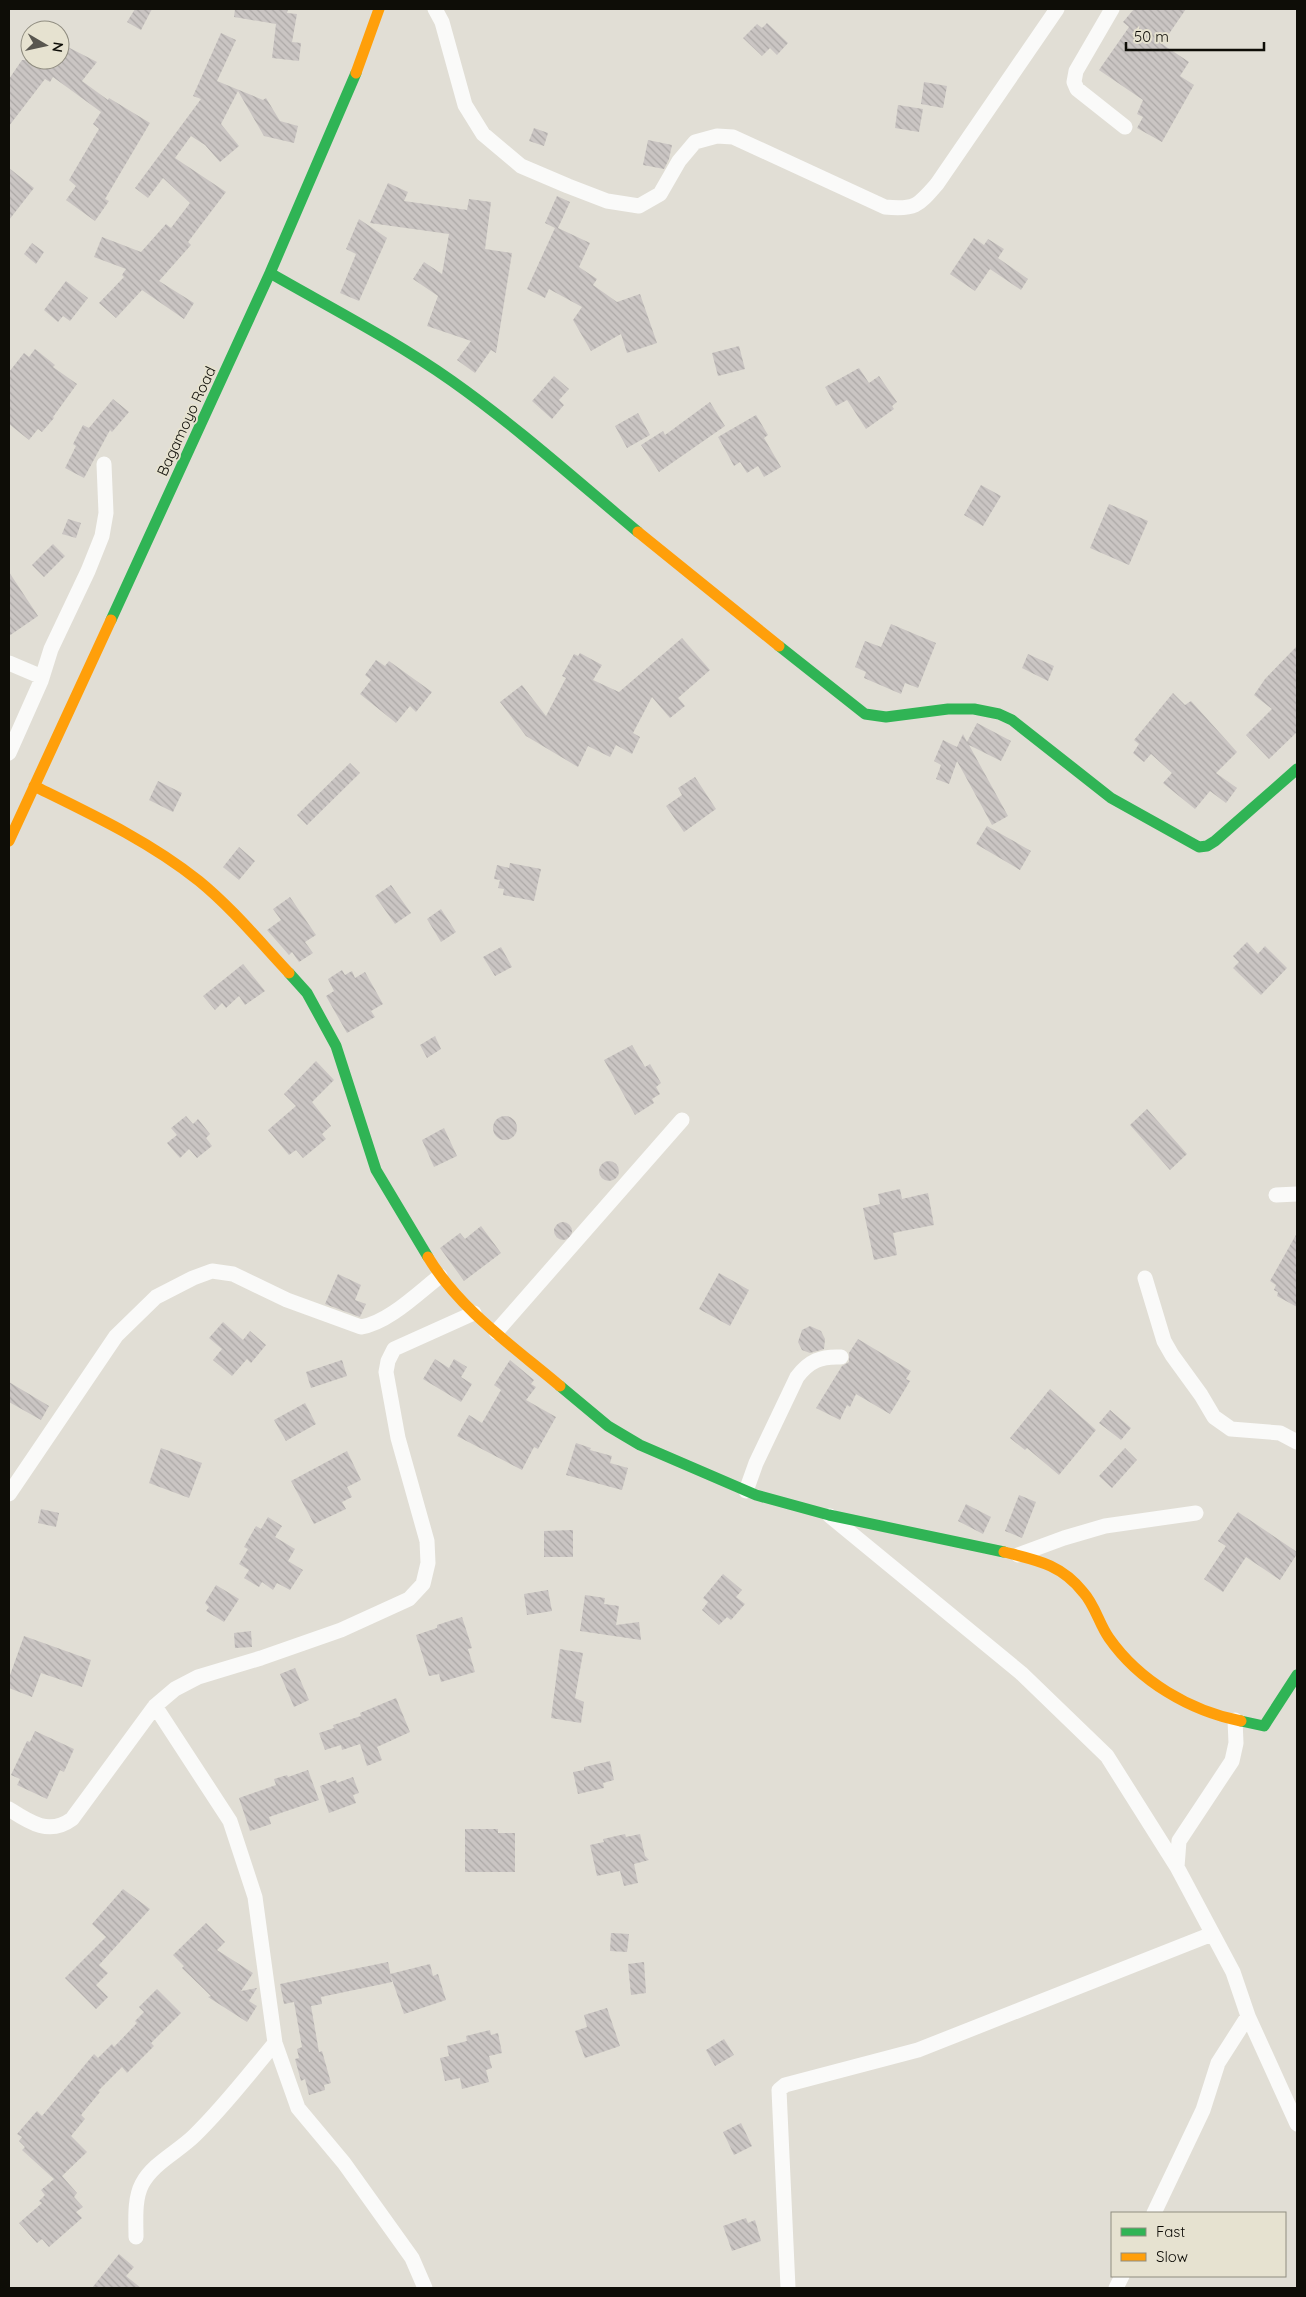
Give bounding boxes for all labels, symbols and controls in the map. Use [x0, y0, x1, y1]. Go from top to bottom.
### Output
north arrow [20, 20, 70, 70]
scale bar [1126, 20, 1264, 52]
text: 50 m [1134, 27, 1169, 46]
text: N [48, 41, 68, 54]
street label: Bagamoyo Road [152, 363, 220, 479]
legend [1111, 2212, 1286, 2277]
text: Fast [1156, 2222, 1185, 2241]
text: Slow [1156, 2247, 1188, 2266]

